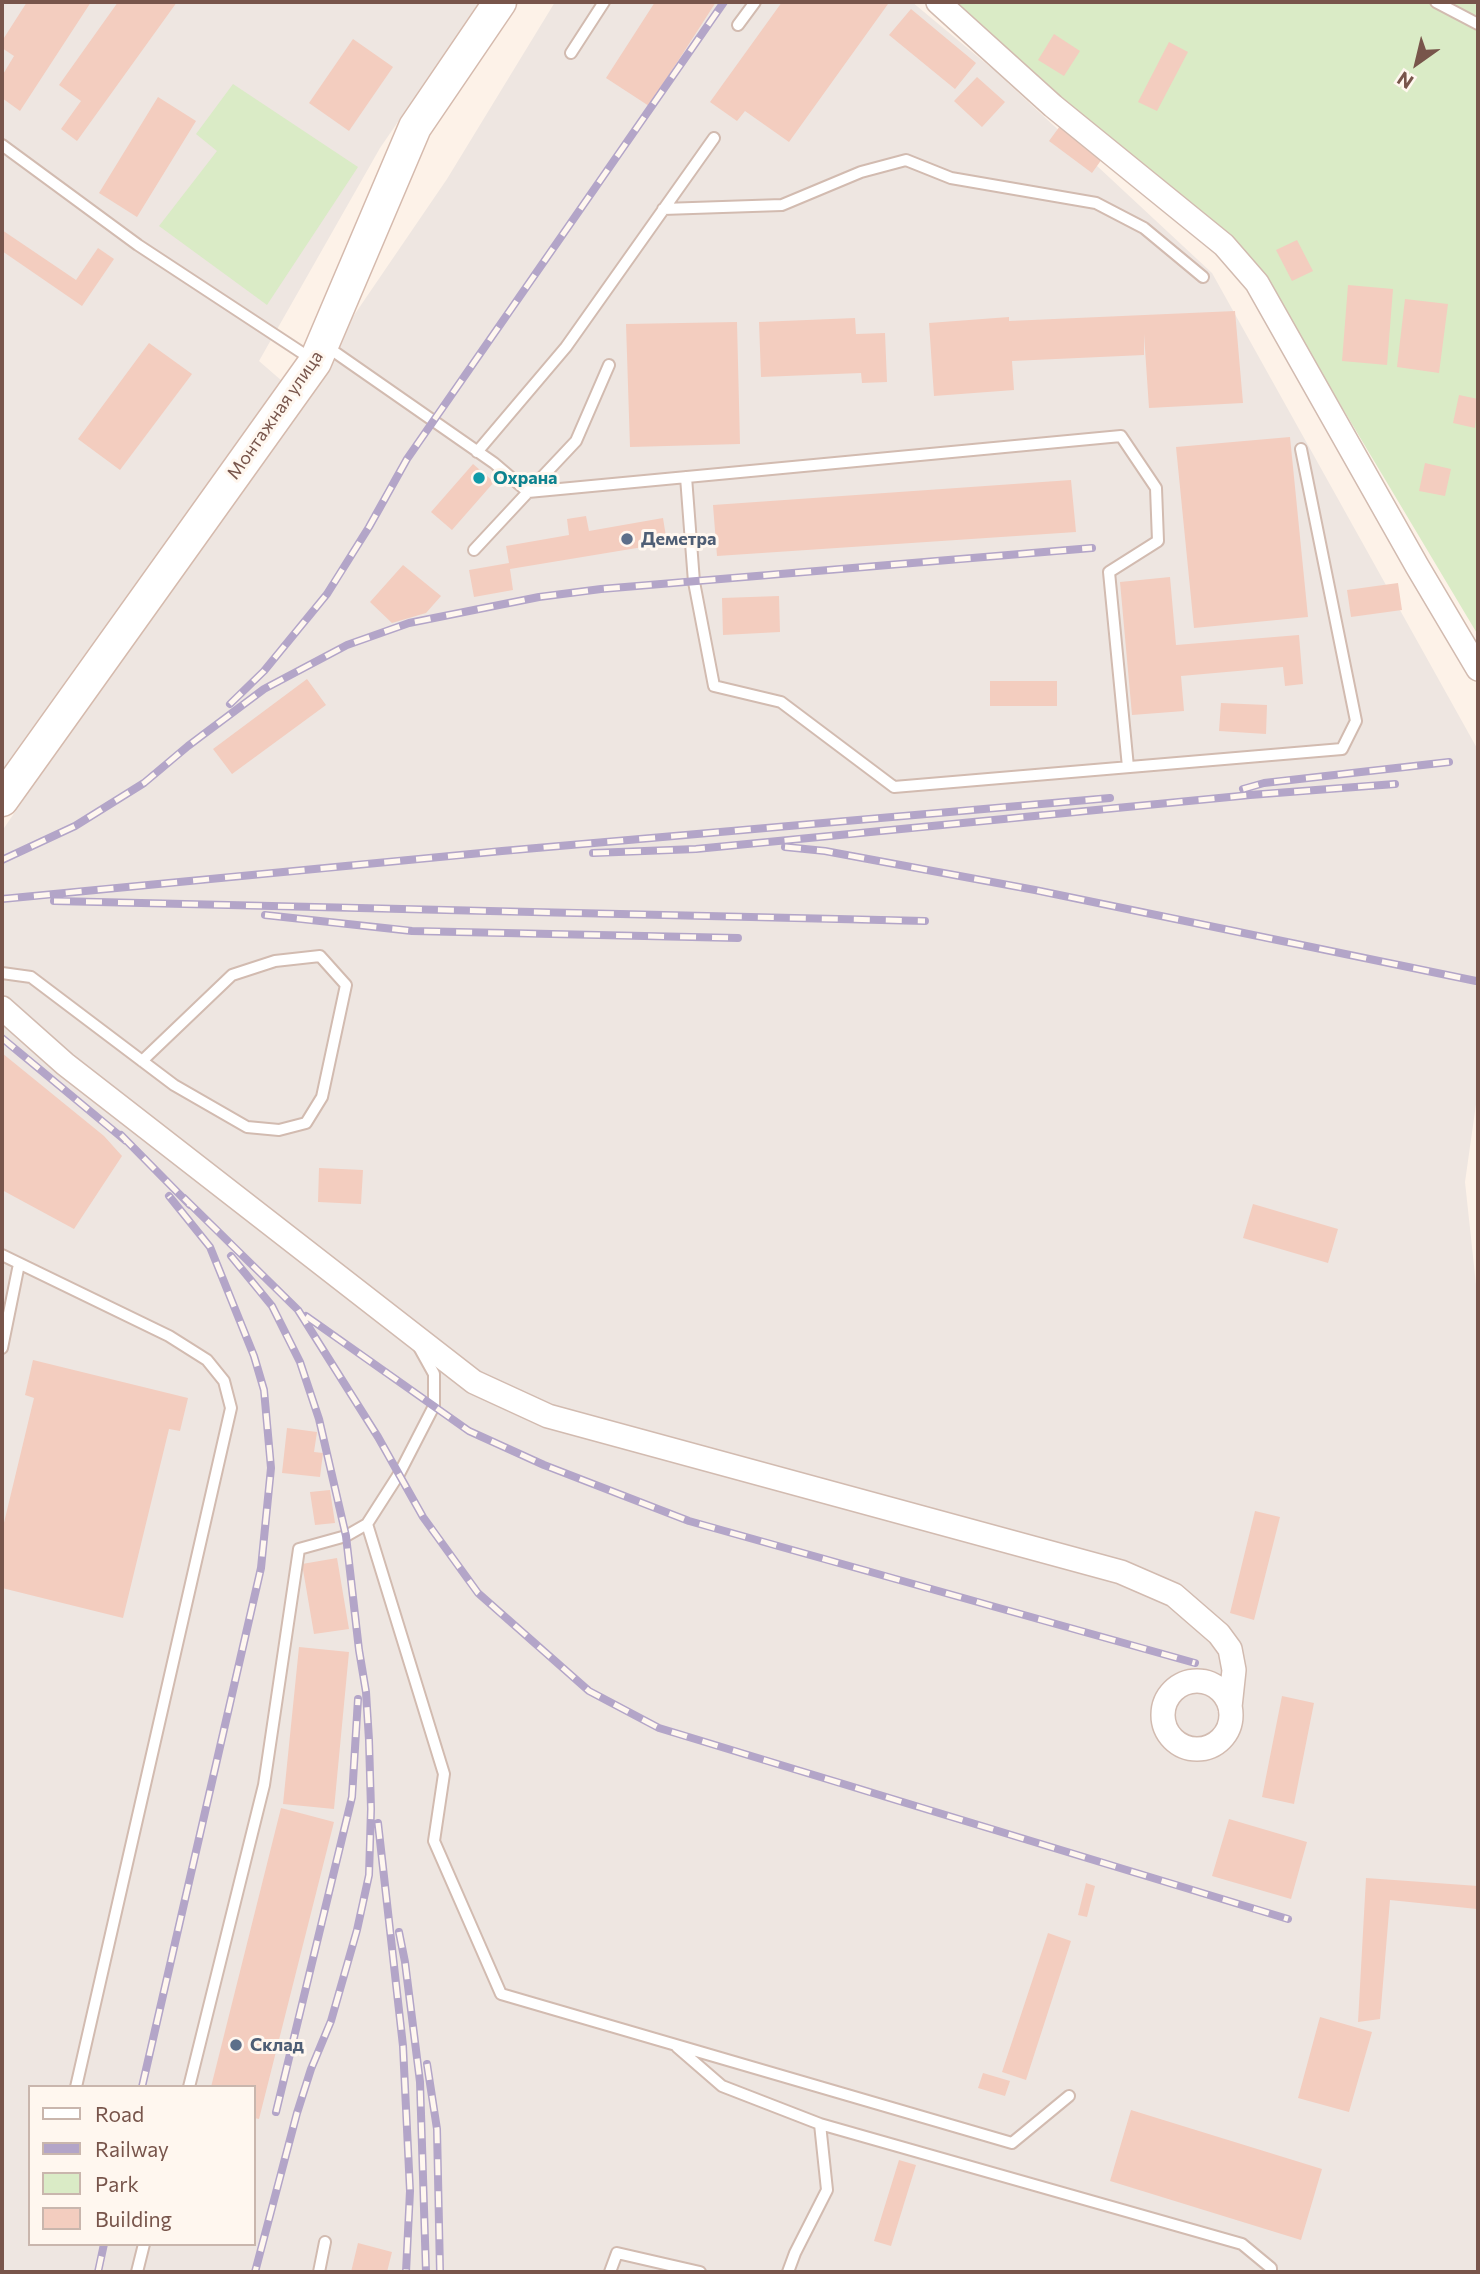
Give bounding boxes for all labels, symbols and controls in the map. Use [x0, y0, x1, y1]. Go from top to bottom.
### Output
north arrow [1382, 28, 1452, 98]
text: N [1393, 67, 1417, 94]
street label: Монтажная улица [223, 347, 327, 483]
place label: Охрана [493, 467, 557, 489]
marker: Охрана [471, 470, 487, 486]
place label: Деметра [641, 528, 716, 550]
marker: Деметра [619, 531, 635, 547]
place label: Склад [250, 2034, 304, 2056]
marker: Склад [228, 2037, 244, 2053]
legend [28, 2085, 256, 2246]
text: Road [95, 2101, 144, 2126]
text: Railway [95, 2136, 169, 2161]
text: Park [95, 2171, 139, 2196]
text: Building [95, 2206, 172, 2231]

